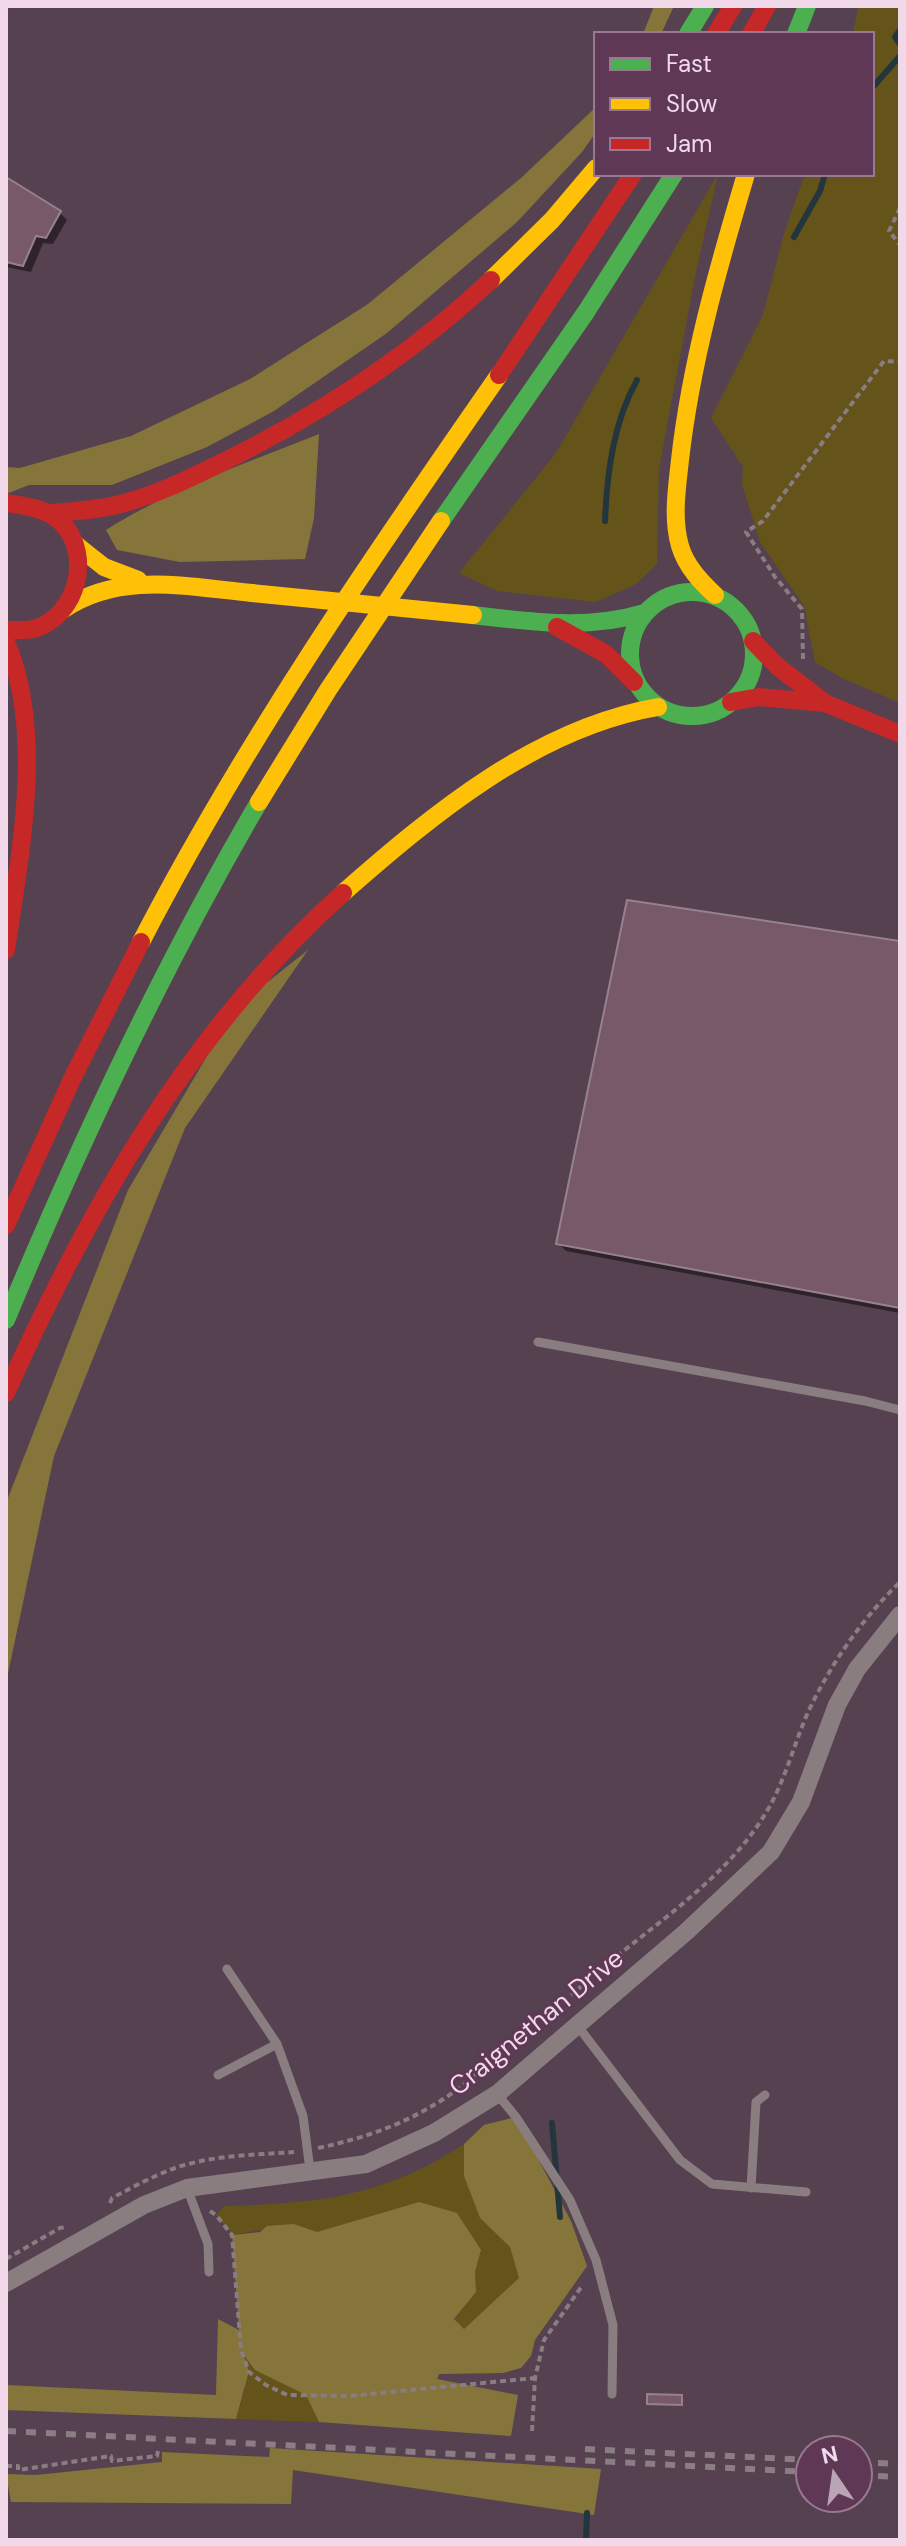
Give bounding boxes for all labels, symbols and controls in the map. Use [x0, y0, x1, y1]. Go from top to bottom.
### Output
legend [594, 32, 874, 176]
text: Fast [666, 48, 712, 79]
text: Slow [666, 88, 717, 119]
text: Jam [666, 128, 712, 159]
street label: Craignethan Drive [442, 1941, 630, 2103]
north arrow [794, 2434, 874, 2514]
text: N [819, 2439, 841, 2471]

